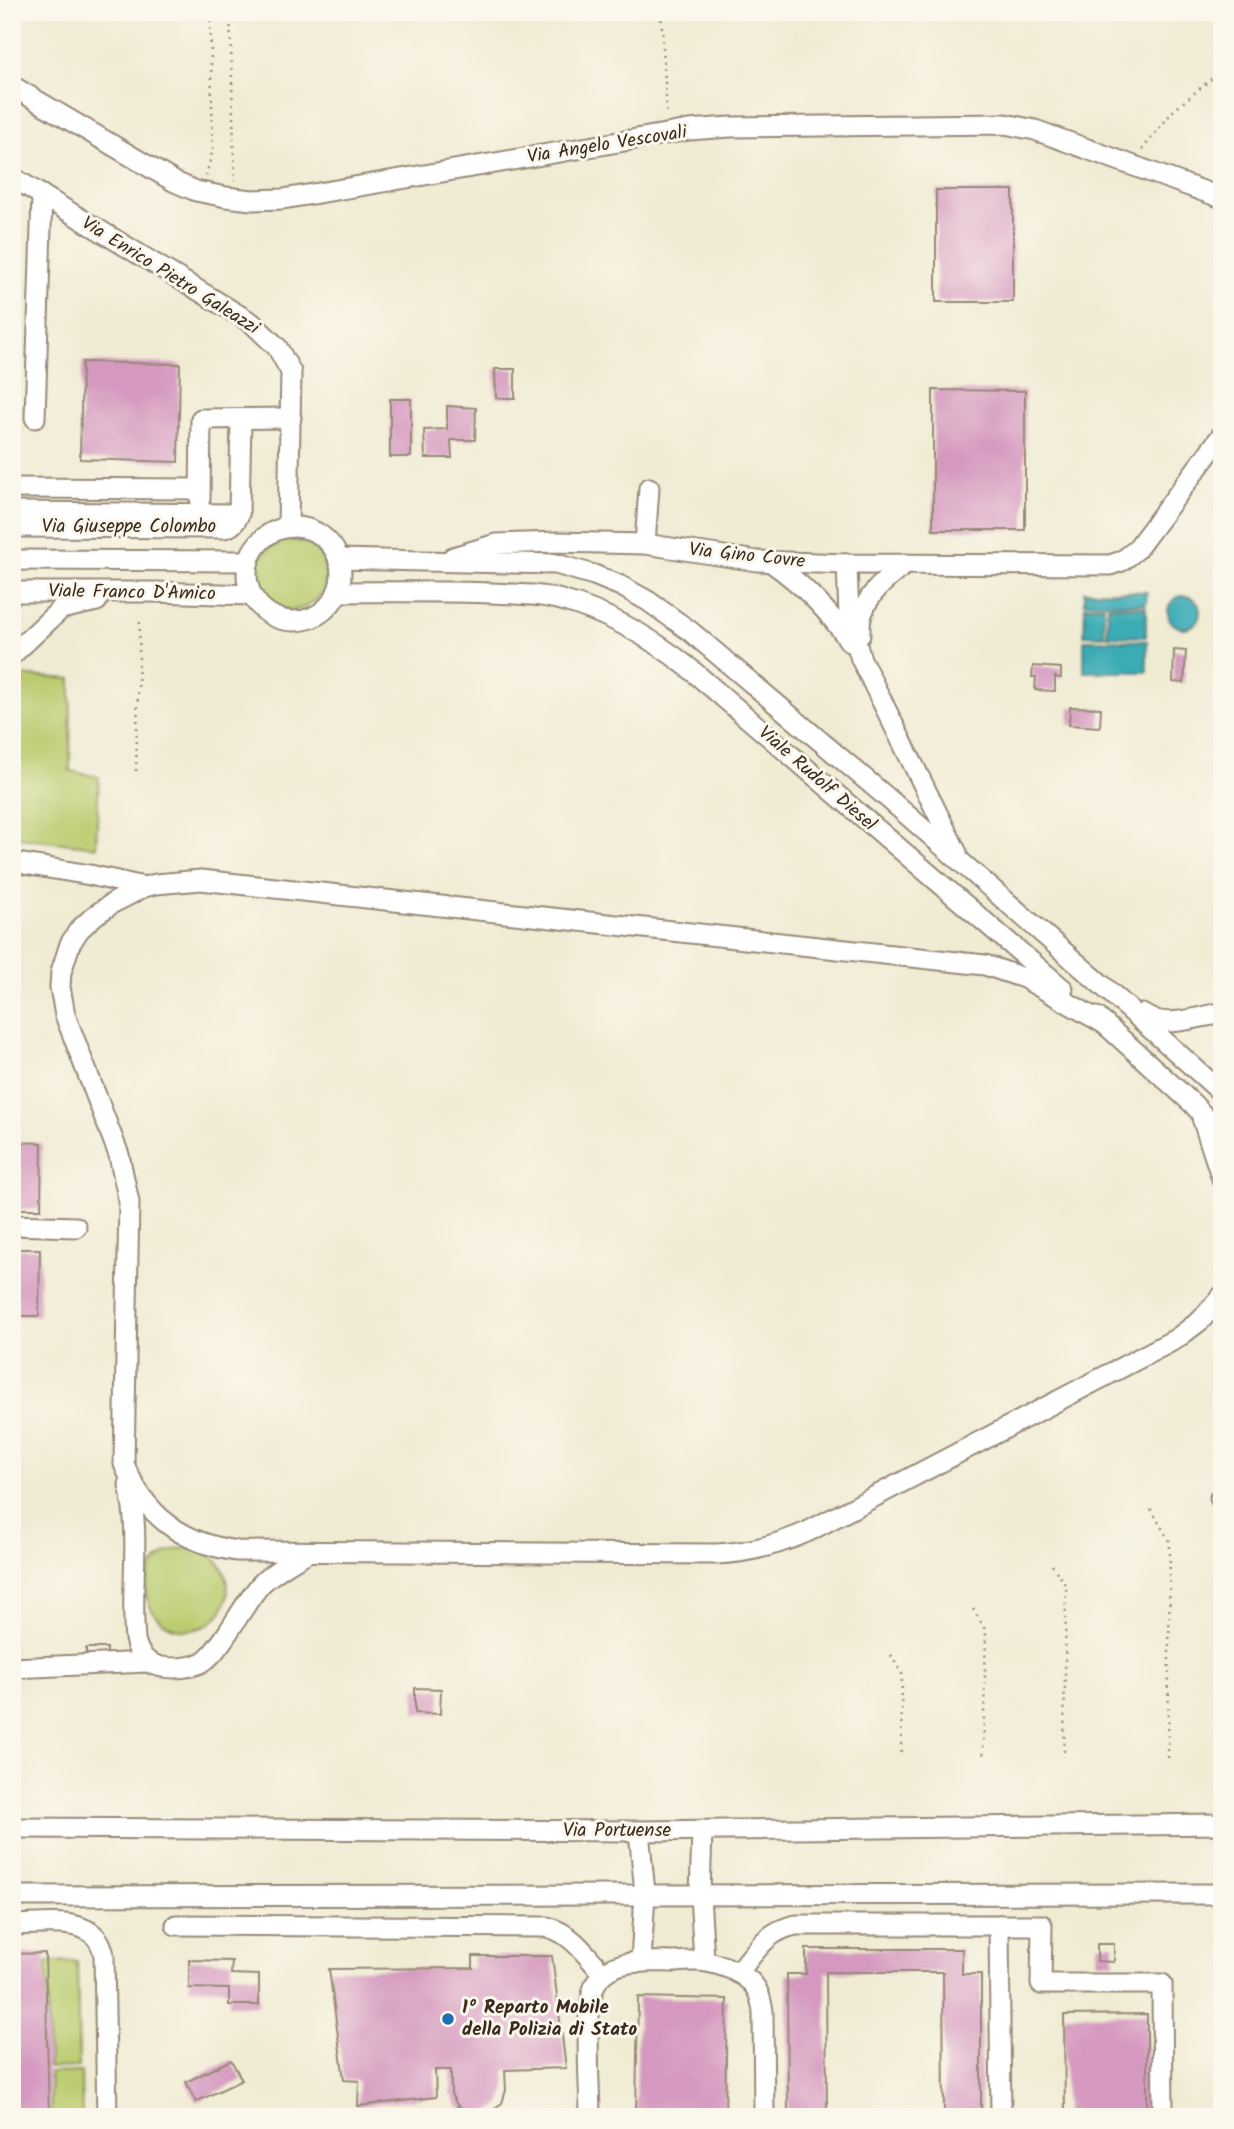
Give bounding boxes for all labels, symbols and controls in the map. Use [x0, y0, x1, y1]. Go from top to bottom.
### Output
street label: Via Angelo Vescovali [525, 117, 690, 172]
street label: Via Enrico Pietro Galeazzi [75, 209, 266, 344]
street label: Via Giuseppe Colombo [42, 512, 216, 542]
street label: Via Gino Covre [688, 535, 807, 577]
street label: Viale Franco D'Amico [48, 577, 216, 609]
street label: Viale Rudolf Diesel [751, 719, 883, 839]
street label: Via Portuense [563, 1816, 672, 1846]
place label: 1º Reparto Mobile della Polizia di Stato [462, 1993, 638, 2045]
marker: 1º Reparto Mobile della Polizia di Stato [440, 2011, 456, 2027]

